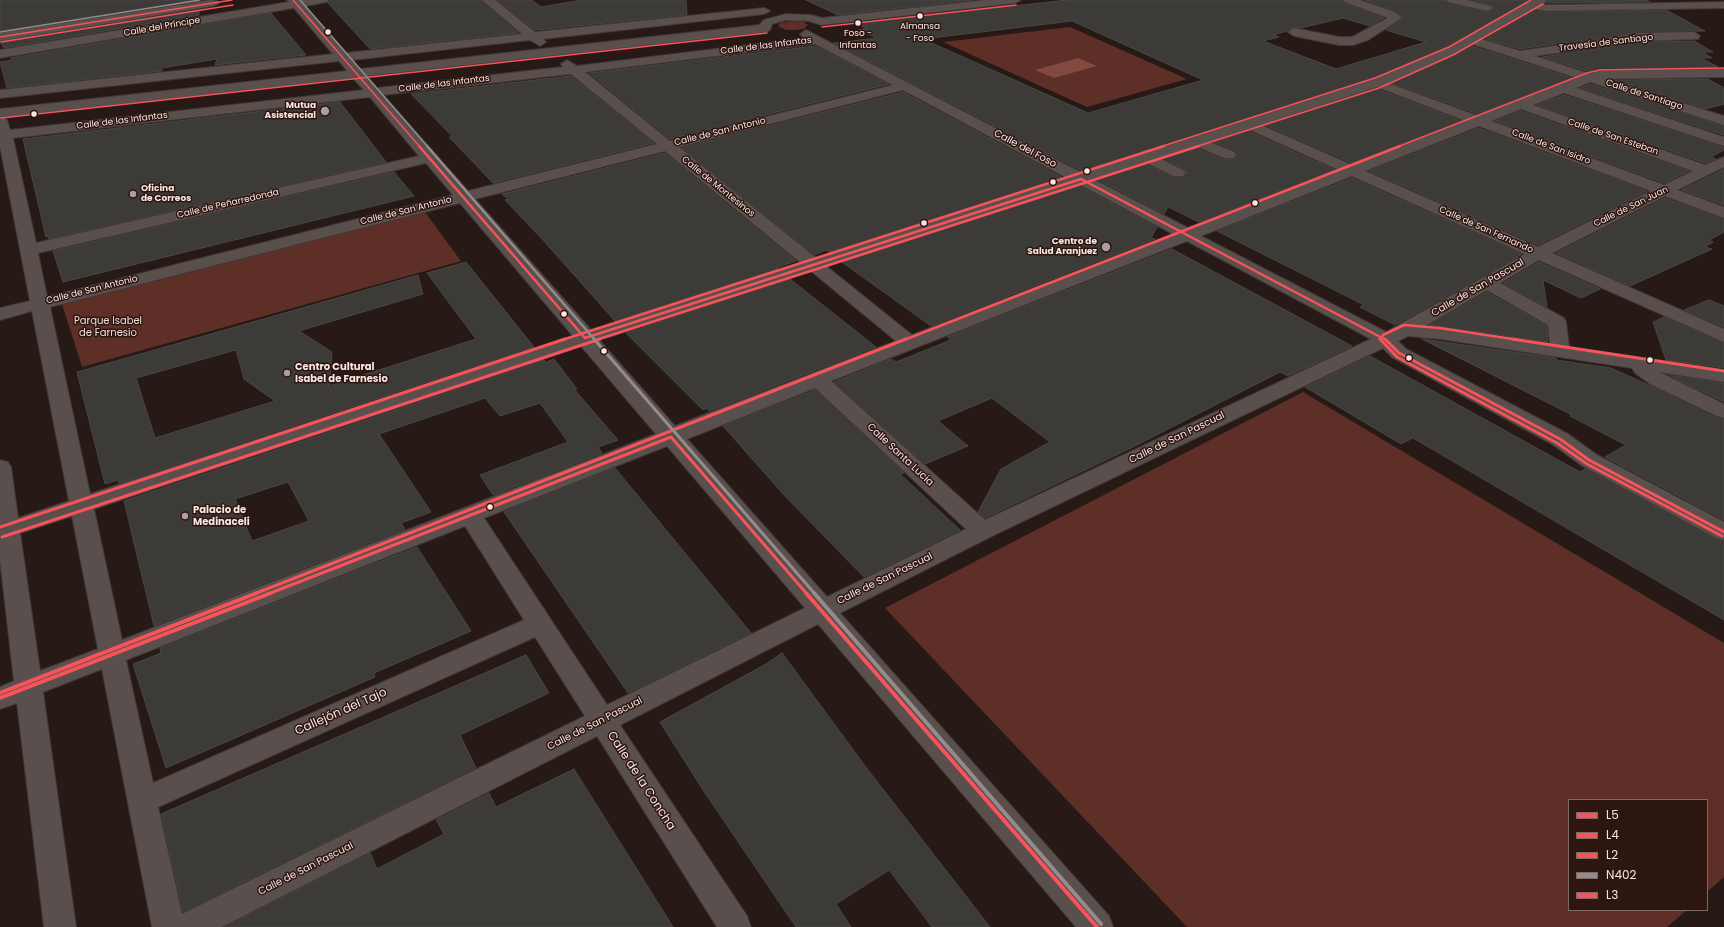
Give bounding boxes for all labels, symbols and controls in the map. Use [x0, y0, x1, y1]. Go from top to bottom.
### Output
marker: Almansa - Foso [915, 11, 925, 21]
street label: Calle del Príncipe [123, 15, 201, 39]
marker: Foso - Infantas [853, 18, 863, 28]
place label: Almansa - Foso [900, 22, 940, 43]
unlabelled marker [323, 27, 333, 37]
place label: Foso - Infantas [840, 29, 876, 50]
street label: Travesía de Santiago [1558, 32, 1654, 54]
street label: Calle de las Infantas [720, 35, 812, 57]
street label: Calle de las Infantas [398, 73, 490, 95]
street label: Calle de Santiago [1604, 77, 1684, 113]
place label: Mutua Asistencial [265, 101, 316, 122]
marker: Mutua Asistencial [319, 105, 331, 117]
unlabelled marker [29, 109, 39, 119]
street label: Calle de las Infantas [76, 110, 168, 132]
street label: Calle de San Antonio [673, 115, 767, 149]
street label: Calle de San Esteban [1566, 116, 1660, 158]
street label: Calle del Foso [992, 127, 1058, 171]
street label: Calle de San Isidro [1510, 127, 1592, 167]
street label: Calle de Montesinos [679, 154, 757, 220]
unlabelled marker [1082, 166, 1092, 176]
unlabelled marker [1048, 177, 1058, 187]
place label: Oficina de Correos [141, 184, 191, 205]
street label: Calle de San Juan [1592, 184, 1670, 230]
street label: Calle de Peñarredonda [176, 187, 280, 221]
marker: Oficina de Correos [128, 189, 138, 199]
street label: Calle de San Antonio [359, 194, 453, 228]
unlabelled marker [1250, 198, 1260, 208]
street label: Calle de San Fernando [1437, 204, 1535, 256]
unlabelled marker [919, 218, 929, 228]
place label: Centro de Salud Aranjuez [1027, 237, 1097, 258]
marker: Centro de Salud Aranjuez [1100, 241, 1112, 253]
street label: Calle de San Pascual [1430, 257, 1526, 319]
street label: Calle de San Antonio [45, 273, 139, 307]
unlabelled marker [559, 309, 569, 319]
park label: Parque Isabel de Farnesio [74, 315, 142, 338]
unlabelled marker [599, 346, 609, 356]
unlabelled marker [1404, 353, 1414, 363]
unlabelled marker [1645, 355, 1655, 365]
place label: Centro Cultural Isabel de Farnesio [295, 361, 388, 384]
marker: Centro Cultural Isabel de Farnesio [282, 368, 292, 378]
street label: Calle de San Pascual [1127, 410, 1227, 466]
street label: Calle Santa Lucia [864, 421, 936, 489]
unlabelled marker [485, 502, 495, 512]
place label: Palacio de Medinaceli [193, 504, 250, 528]
marker: Palacio de Medinaceli [180, 511, 190, 521]
street label: Calle de San Pascual [835, 551, 935, 607]
street label: Callejón del Tajo [293, 685, 389, 739]
street label: Calle de San Pascual [545, 695, 645, 753]
street label: Calle de la Concha [604, 729, 678, 833]
legend [1568, 799, 1708, 911]
text: L5 [1606, 806, 1619, 823]
text: L4 [1606, 826, 1619, 843]
street label: Calle de San Pascual [256, 840, 356, 898]
text: L2 [1606, 846, 1618, 863]
text: N402 [1606, 866, 1636, 883]
text: L3 [1606, 886, 1618, 903]

